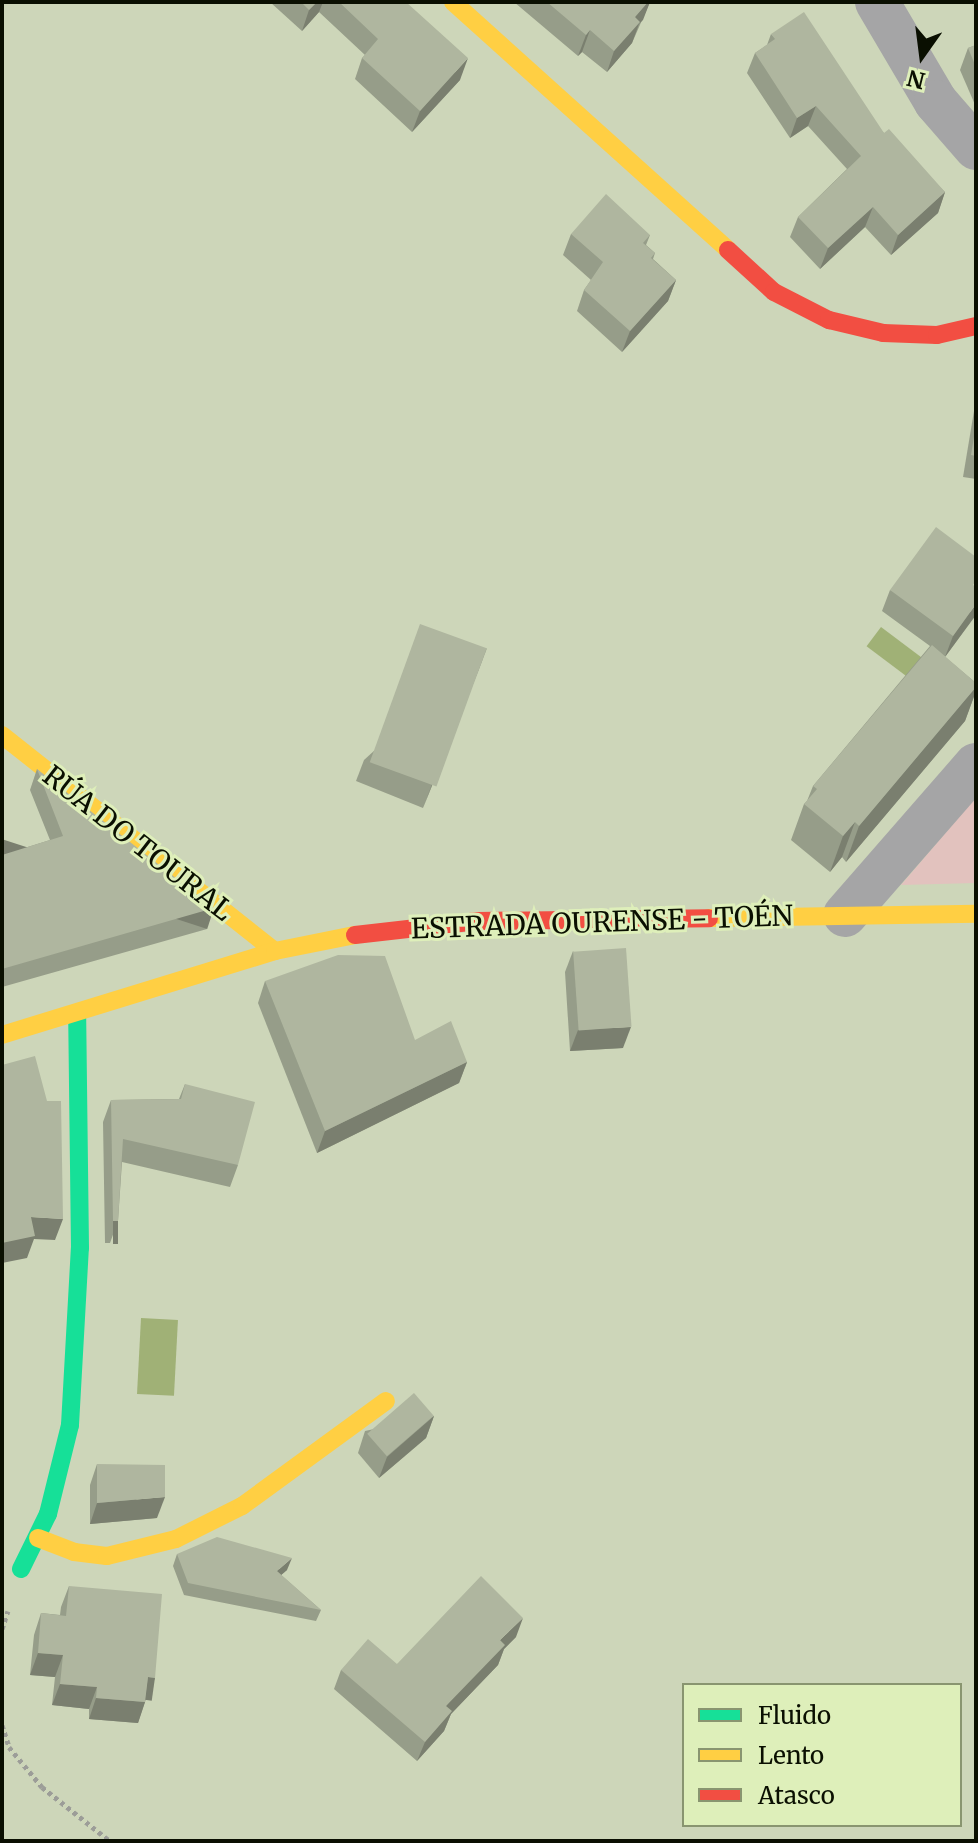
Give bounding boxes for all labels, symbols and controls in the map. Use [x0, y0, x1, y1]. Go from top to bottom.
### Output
north arrow [882, 16, 962, 96]
text: N [904, 64, 928, 95]
street label: RÚA DO TOURAL [36, 758, 240, 928]
street label: ESTRADA OURENSE - TOÉN [410, 899, 794, 945]
legend [682, 1683, 962, 1827]
text: Fluido [758, 1700, 831, 1731]
text: Lento [758, 1740, 824, 1771]
text: Atasco [758, 1780, 835, 1811]

